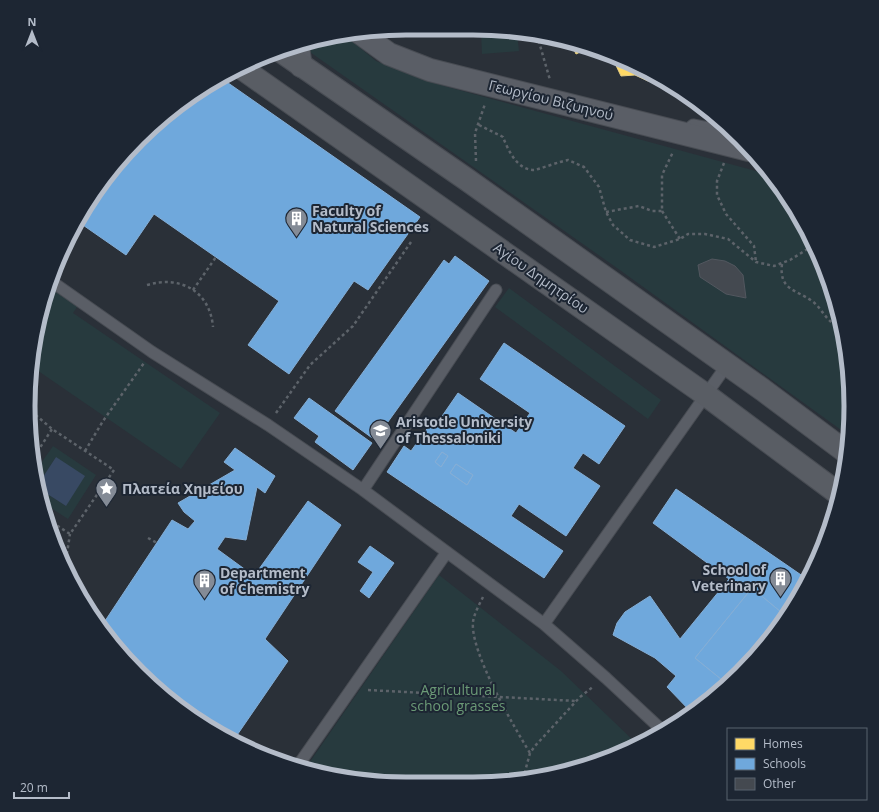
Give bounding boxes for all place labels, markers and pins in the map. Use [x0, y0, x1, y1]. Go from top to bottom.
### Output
place label: Faculty of Natural Sciences [312, 201, 429, 236]
building icon: Faculty of Natural Sciences [284, 206, 310, 239]
place label: Aristotle University of Thessaloniki [396, 412, 532, 447]
school or university icon: Aristotle University of Thessaloniki [368, 417, 394, 450]
place icon: Πλατεία Χημείου [93, 476, 119, 509]
place label: Πλατεία Χημείου [122, 479, 243, 498]
place label: School of Veterinary [692, 560, 768, 595]
place label: Department of Chemistry [220, 563, 310, 598]
building icon: School of Veterinary [768, 565, 794, 598]
building icon: Department of Chemistry [191, 568, 217, 601]

